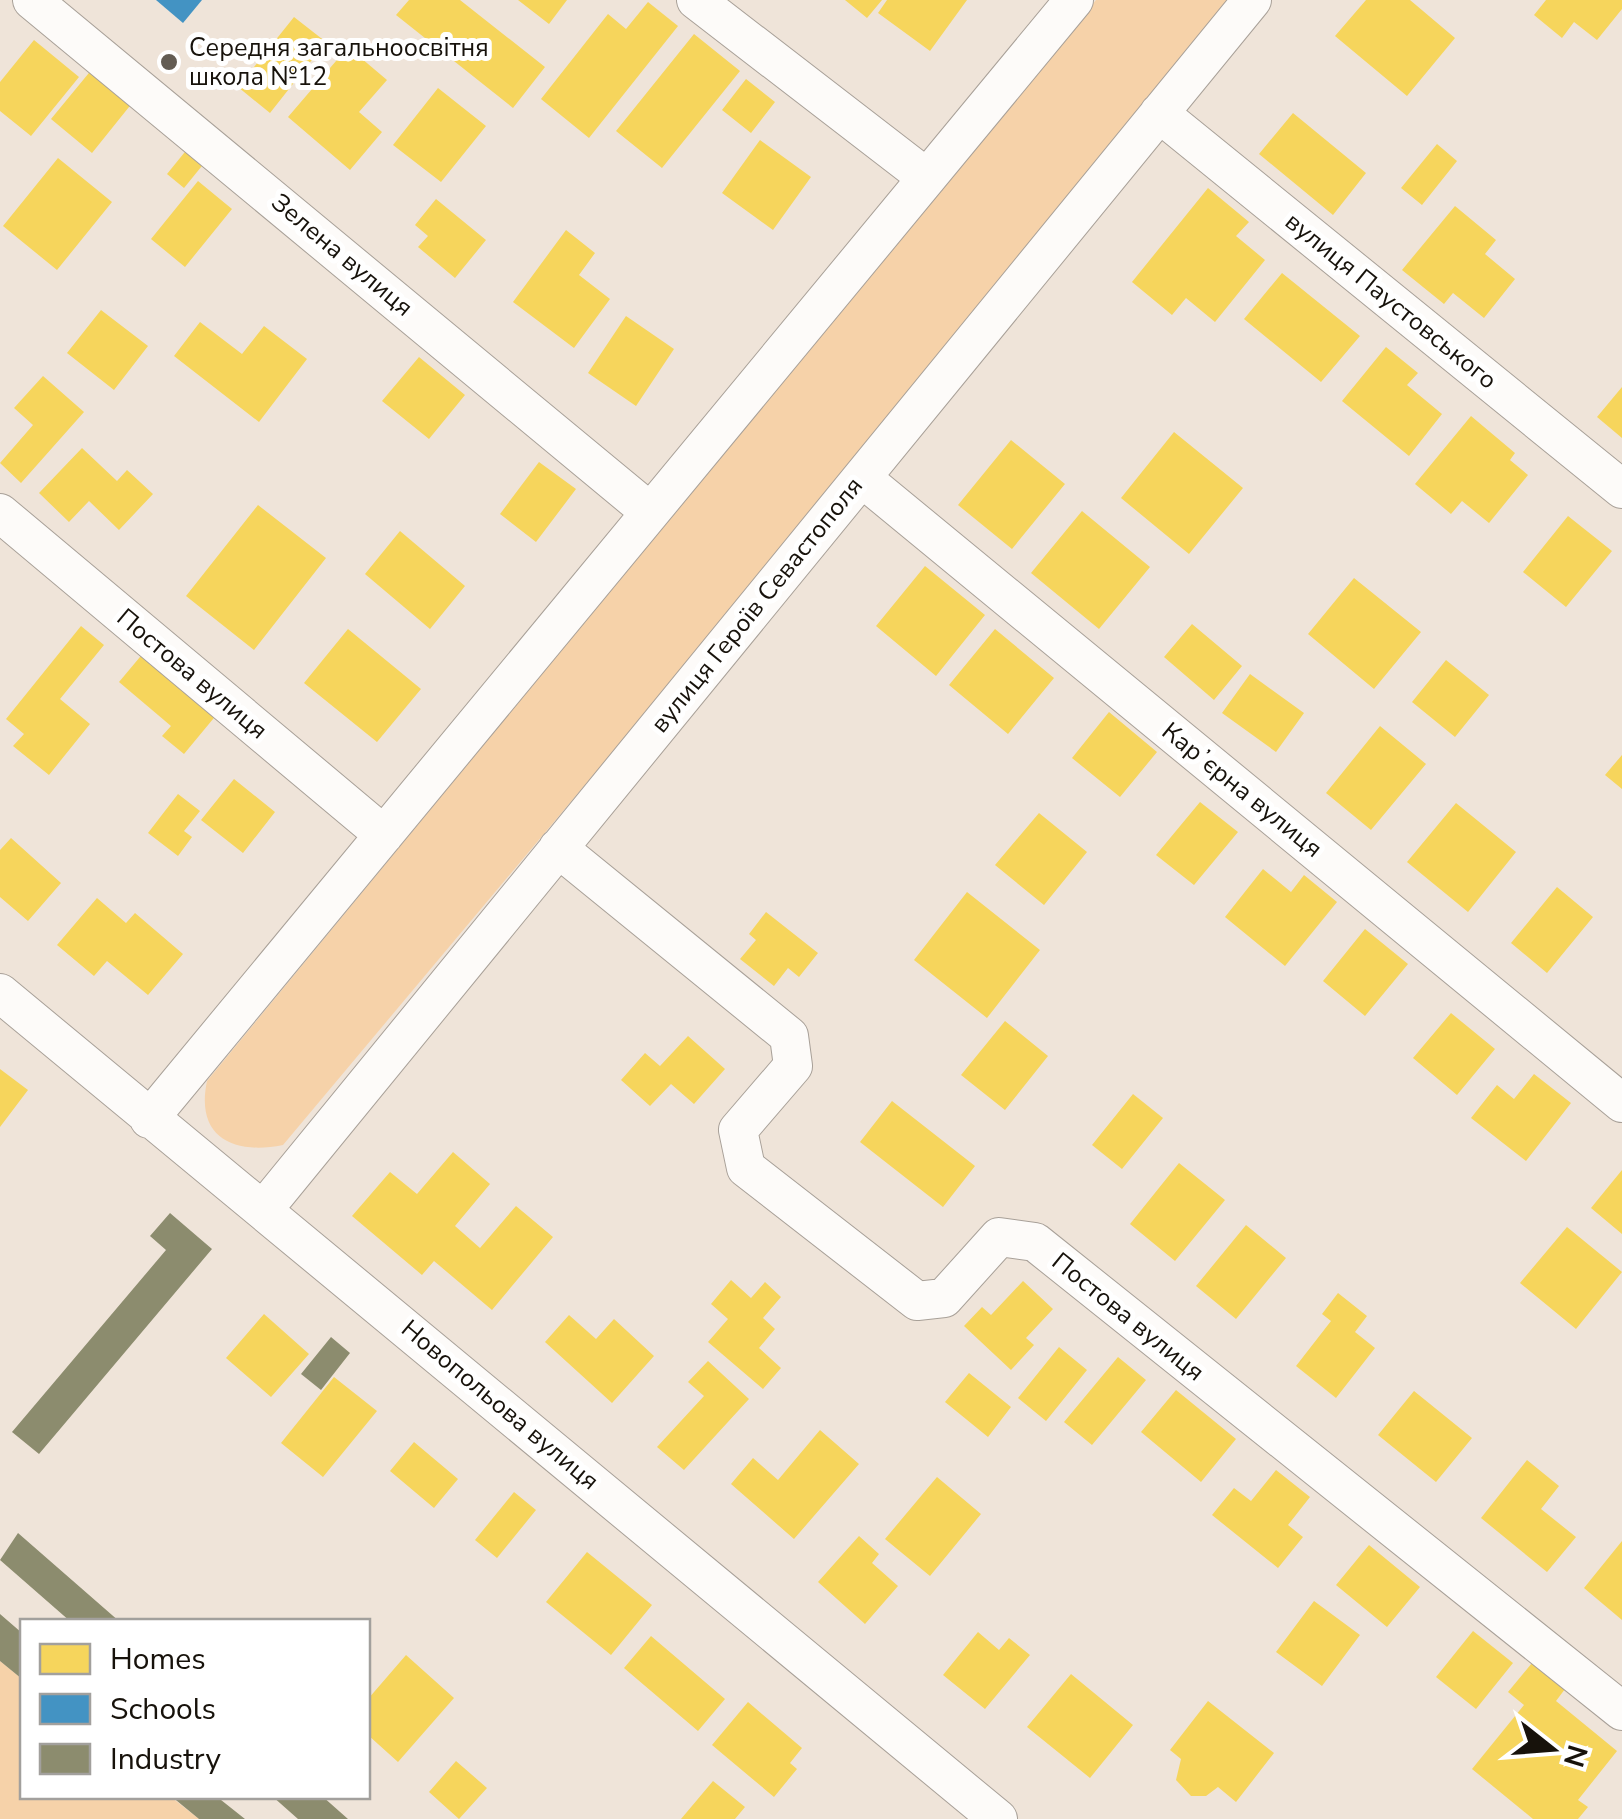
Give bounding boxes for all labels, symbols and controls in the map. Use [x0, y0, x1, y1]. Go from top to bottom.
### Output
place label: Середня загальноосвітня школа №12 [189, 31, 489, 94]
marker: Середня загальноосвітня школа №12 [158, 51, 180, 73]
street label: Зелена вулиця [264, 186, 420, 324]
street label: вулиця Паустовського [1278, 205, 1504, 397]
street label: вулиця Героїв Севастополя [643, 470, 871, 740]
street label: Постова вулиця [109, 601, 275, 747]
street label: Карʼєрна вулиця [1155, 715, 1329, 865]
street label: Постова вулиця [1045, 1245, 1211, 1389]
street label: Новопольова вулиця [394, 1312, 606, 1498]
legend [20, 1619, 370, 1799]
text: Homes [110, 1639, 206, 1680]
text: Schools [110, 1689, 216, 1730]
north arrow [1502, 1699, 1602, 1799]
text: Industry [110, 1739, 221, 1780]
text: N [1554, 1740, 1596, 1772]

